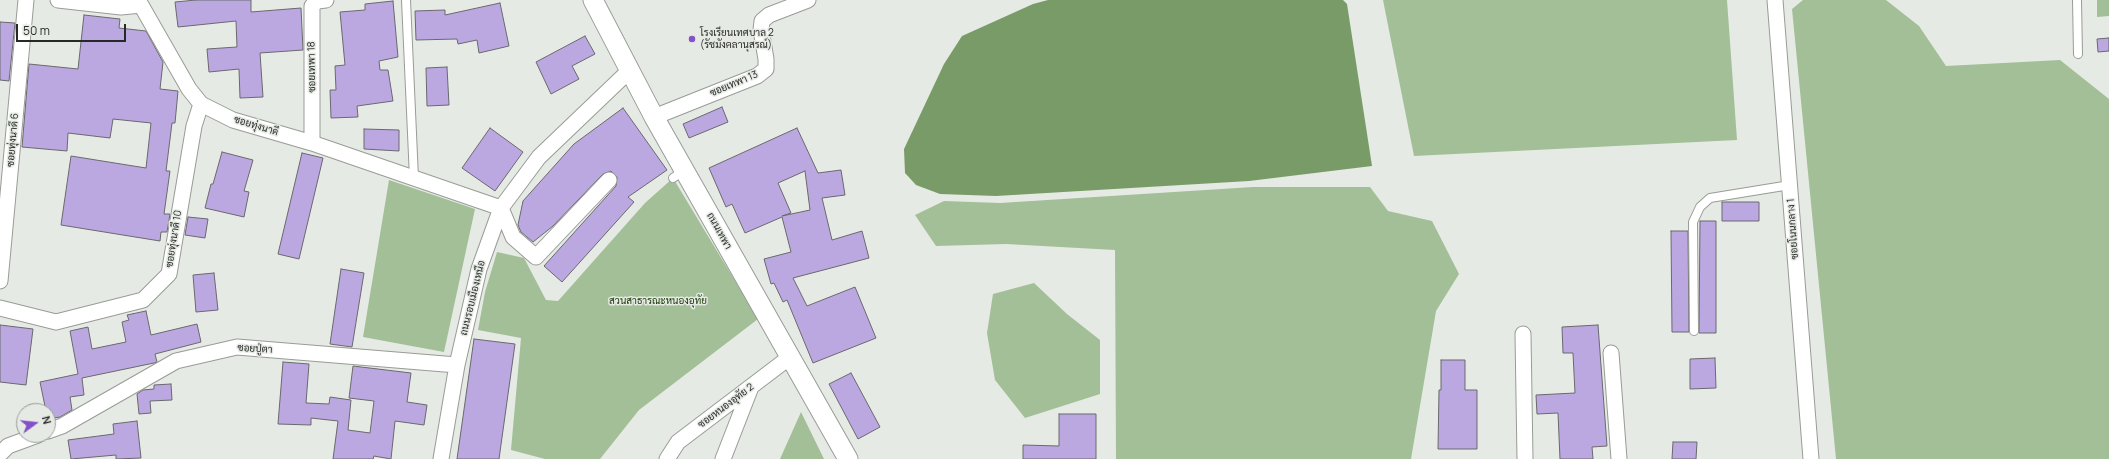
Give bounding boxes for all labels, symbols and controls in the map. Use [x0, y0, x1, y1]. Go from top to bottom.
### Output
scale bar [18, 16, 128, 42]
text: 50 m [23, 22, 50, 39]
place label: โรงเรียนเทศบาล 2 (รัชมังคลานุสรณ์) [700, 27, 774, 50]
marker: โรงเรียนเทศบาล 2 (รัชมังคลานุสรณ์) [687, 34, 697, 44]
street label: ซอยเทพา 18 [306, 41, 318, 93]
street label: ซอยเทพา 13 [708, 69, 760, 99]
street label: ซอยทุ่งนาดี 6 [5, 112, 21, 168]
street label: ซอยทุ่งนาดี [232, 114, 280, 138]
street label: ซอยโนนกลาง 1 [1785, 198, 1801, 260]
street label: ซอยทุ่งนาดี 10 [164, 209, 184, 269]
street label: ถนนเทพา [704, 210, 734, 252]
street label: ถนนรอบเมืองเหนือ [458, 259, 488, 337]
park label: สวนสาธารณะหนองอุทัย [609, 295, 707, 307]
street label: ซอยปู่ตา [237, 342, 273, 356]
street label: ซอยหนองอุทัย 2 [696, 381, 756, 431]
north arrow [16, 403, 56, 443]
text: N [39, 414, 55, 426]

